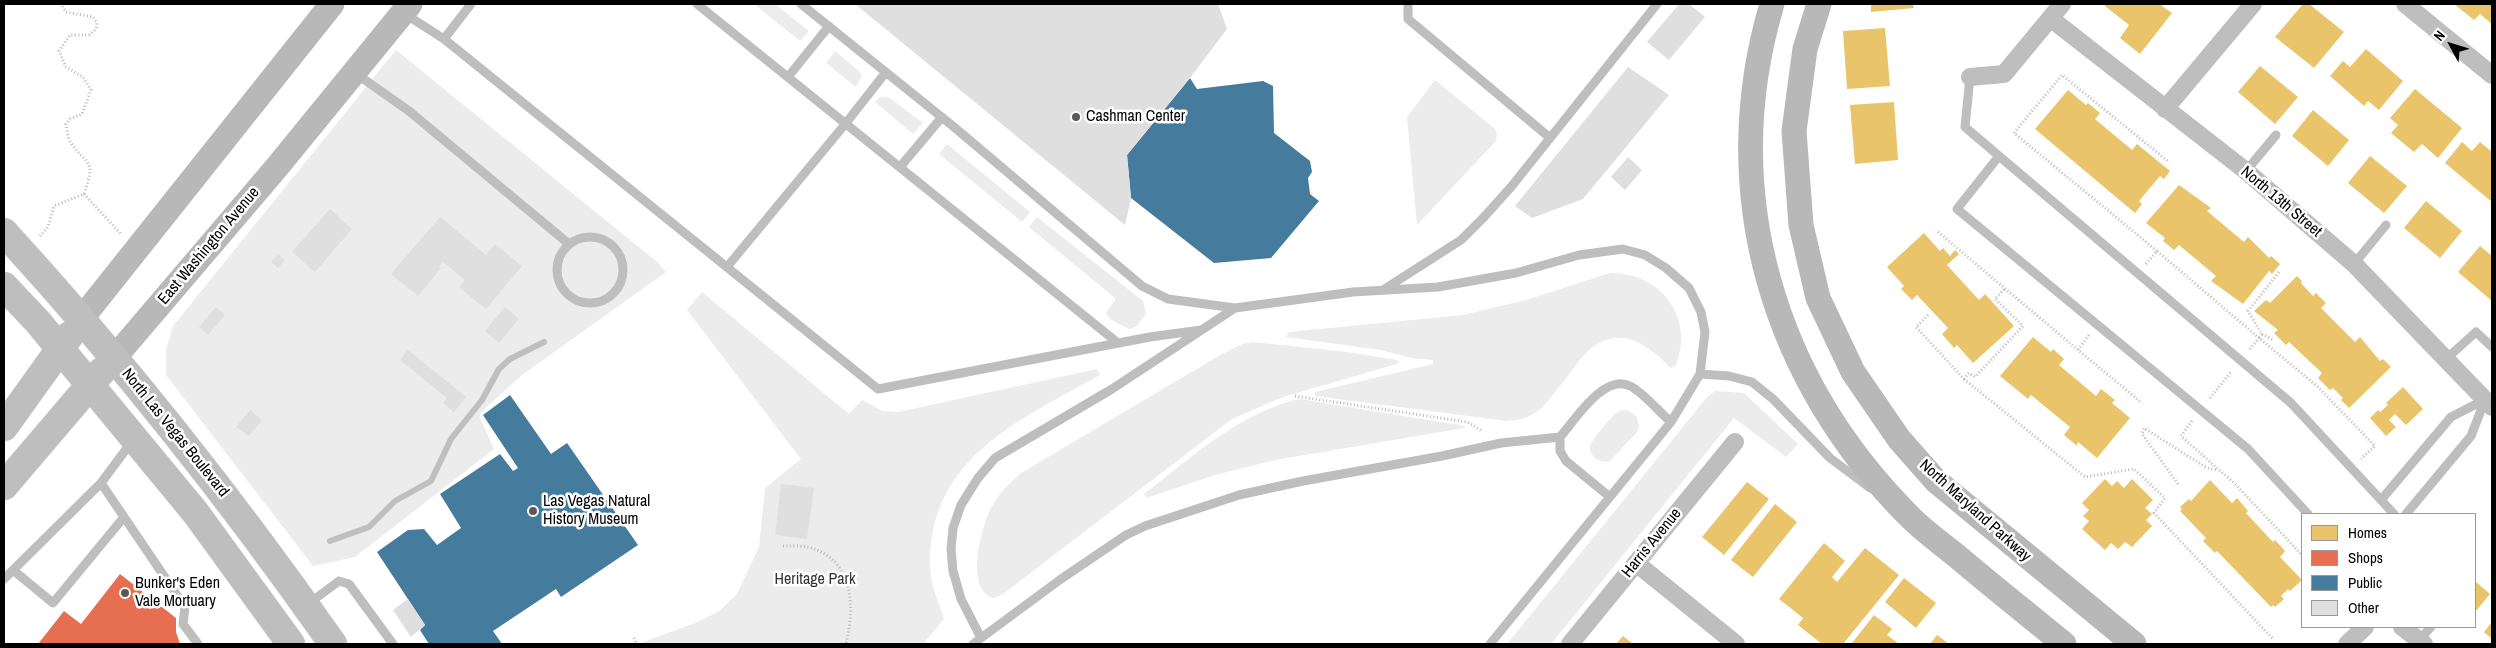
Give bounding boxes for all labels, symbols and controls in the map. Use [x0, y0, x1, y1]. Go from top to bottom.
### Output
north arrow [2426, 20, 2476, 70]
text: N [2430, 27, 2449, 44]
place label: Cashman Center [1086, 107, 1185, 127]
marker: Cashman Center [1070, 111, 1082, 123]
street label: North 13th Street [2237, 163, 2325, 241]
street label: East Washington Avenue [154, 183, 264, 309]
street label: North Las Vegas Boulevard [117, 365, 233, 501]
street label: North Maryland Parkway [1915, 456, 2035, 566]
place label: Las Vegas Natural History Museum [543, 492, 650, 530]
street label: Harris Avenue [1618, 504, 1686, 582]
marker: Las Vegas Natural History Museum [527, 505, 539, 517]
legend [2301, 513, 2476, 628]
text: Homes [2348, 522, 2387, 543]
text: Shops [2348, 547, 2383, 568]
park label: Heritage Park [775, 570, 855, 590]
text: Public [2348, 572, 2382, 593]
place label: Bunker's Eden Vale Mortuary [135, 574, 220, 612]
marker: Bunker's Eden Vale Mortuary [119, 587, 131, 599]
text: Other [2348, 597, 2379, 618]

